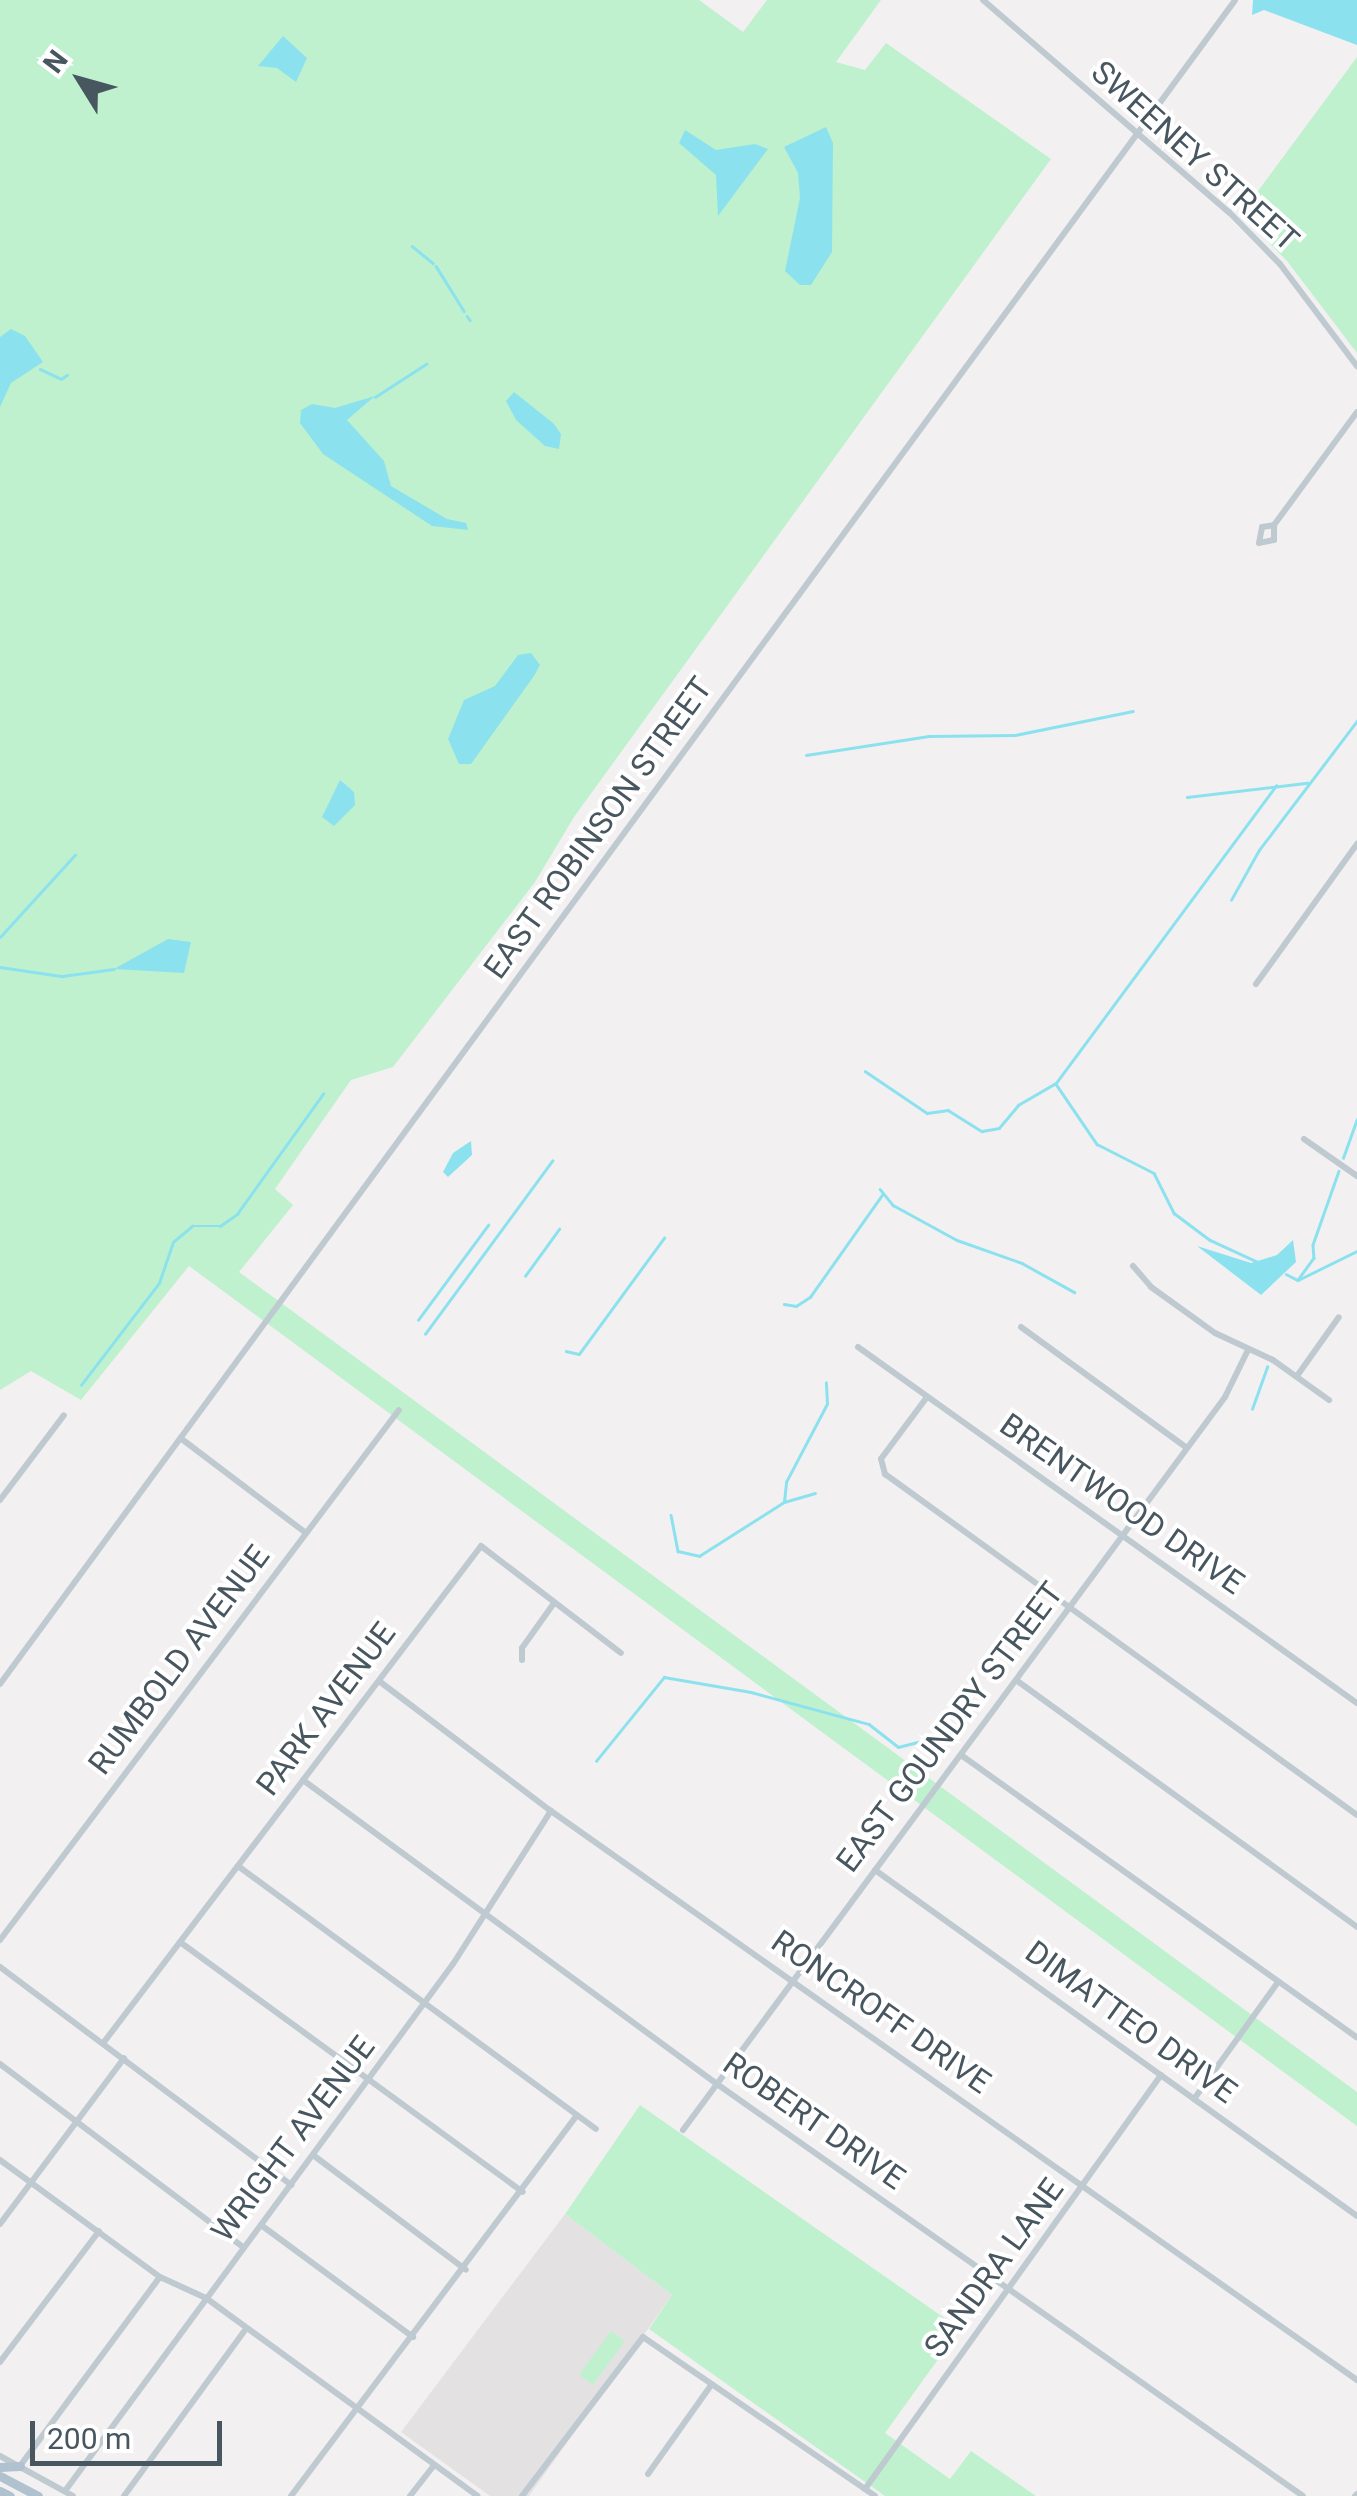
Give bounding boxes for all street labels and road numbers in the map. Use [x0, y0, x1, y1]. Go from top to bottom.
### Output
street label: SWEENEY STREET [1083, 53, 1307, 259]
street label: EAST ROBINSON STREET [476, 670, 720, 986]
street label: BRENTWOOD DRIVE [993, 1405, 1251, 1603]
street label: RUMBOLD AVENUE [81, 1538, 277, 1782]
street label: EAST GOUNDRY STREET [828, 1574, 1072, 1880]
street label: PARK AVENUE [249, 1615, 403, 1803]
street label: RONCROFF DRIVE [764, 1922, 998, 2102]
street label: DIMATTEO DRIVE [1018, 1933, 1244, 2111]
street label: WRIGHT AVENUE [203, 2028, 383, 2250]
street label: ROBERT DRIVE [716, 2044, 912, 2198]
street label: SANDRA LANE [916, 2171, 1072, 2365]

